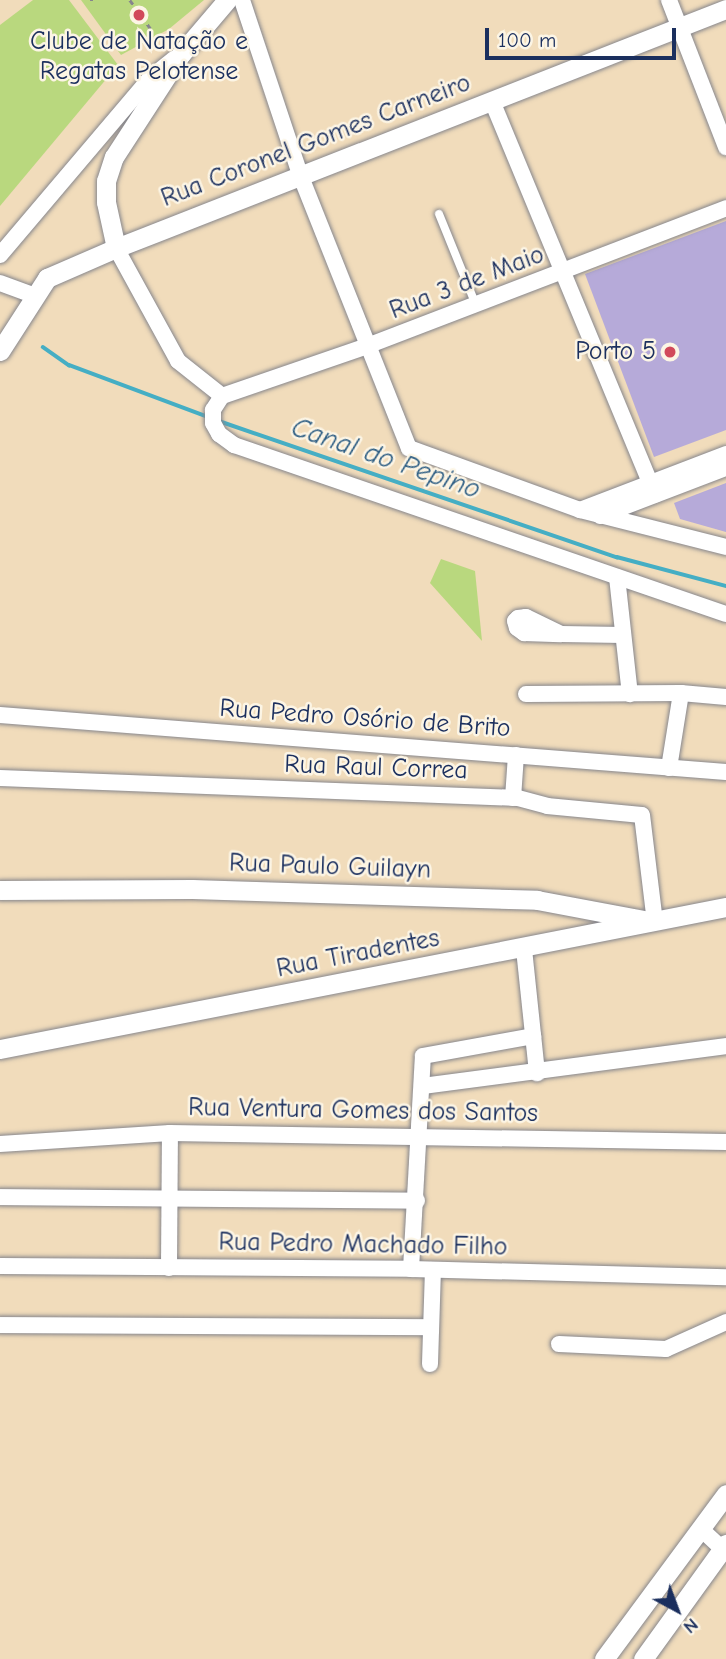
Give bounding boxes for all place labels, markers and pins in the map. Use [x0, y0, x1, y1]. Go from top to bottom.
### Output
marker: Clube de Natação e Regatas Pelotense [131, 7, 147, 23]
place label: Clube de Natação e Regatas Pelotense [30, 26, 248, 88]
place label: Porto 5 [575, 336, 656, 368]
marker: Porto 5 [662, 344, 678, 360]

